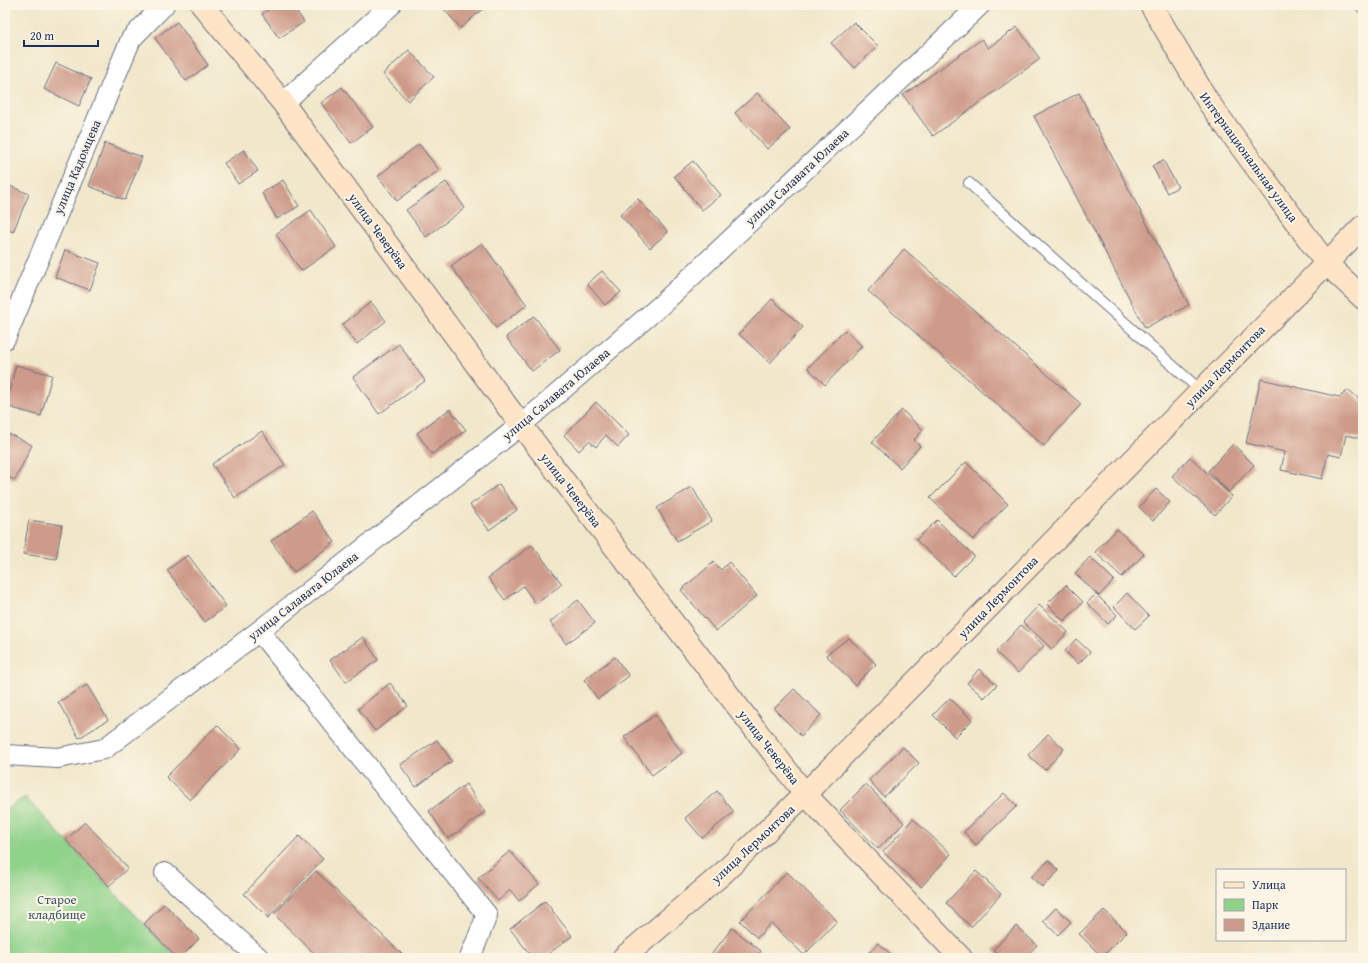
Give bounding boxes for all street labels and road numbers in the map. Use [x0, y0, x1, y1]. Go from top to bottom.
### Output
street label: Интернациональная улица [1195, 88, 1303, 227]
street label: улица Кадомцева [48, 116, 106, 218]
street label: улица Салавата Юлаева [740, 123, 854, 231]
street label: улица Чеверёва [343, 188, 413, 274]
street label: улица Лермонтова [1180, 320, 1270, 412]
street label: улица Салавата Юлаева [497, 343, 615, 445]
street label: улица Чеверёва [535, 448, 607, 532]
street label: улица Салавата Юлаева [243, 546, 363, 646]
street label: улица Лермонтова [953, 551, 1043, 643]
street label: улица Чеверёва [733, 705, 805, 789]
street label: улица Лермонтова [706, 800, 800, 889]

